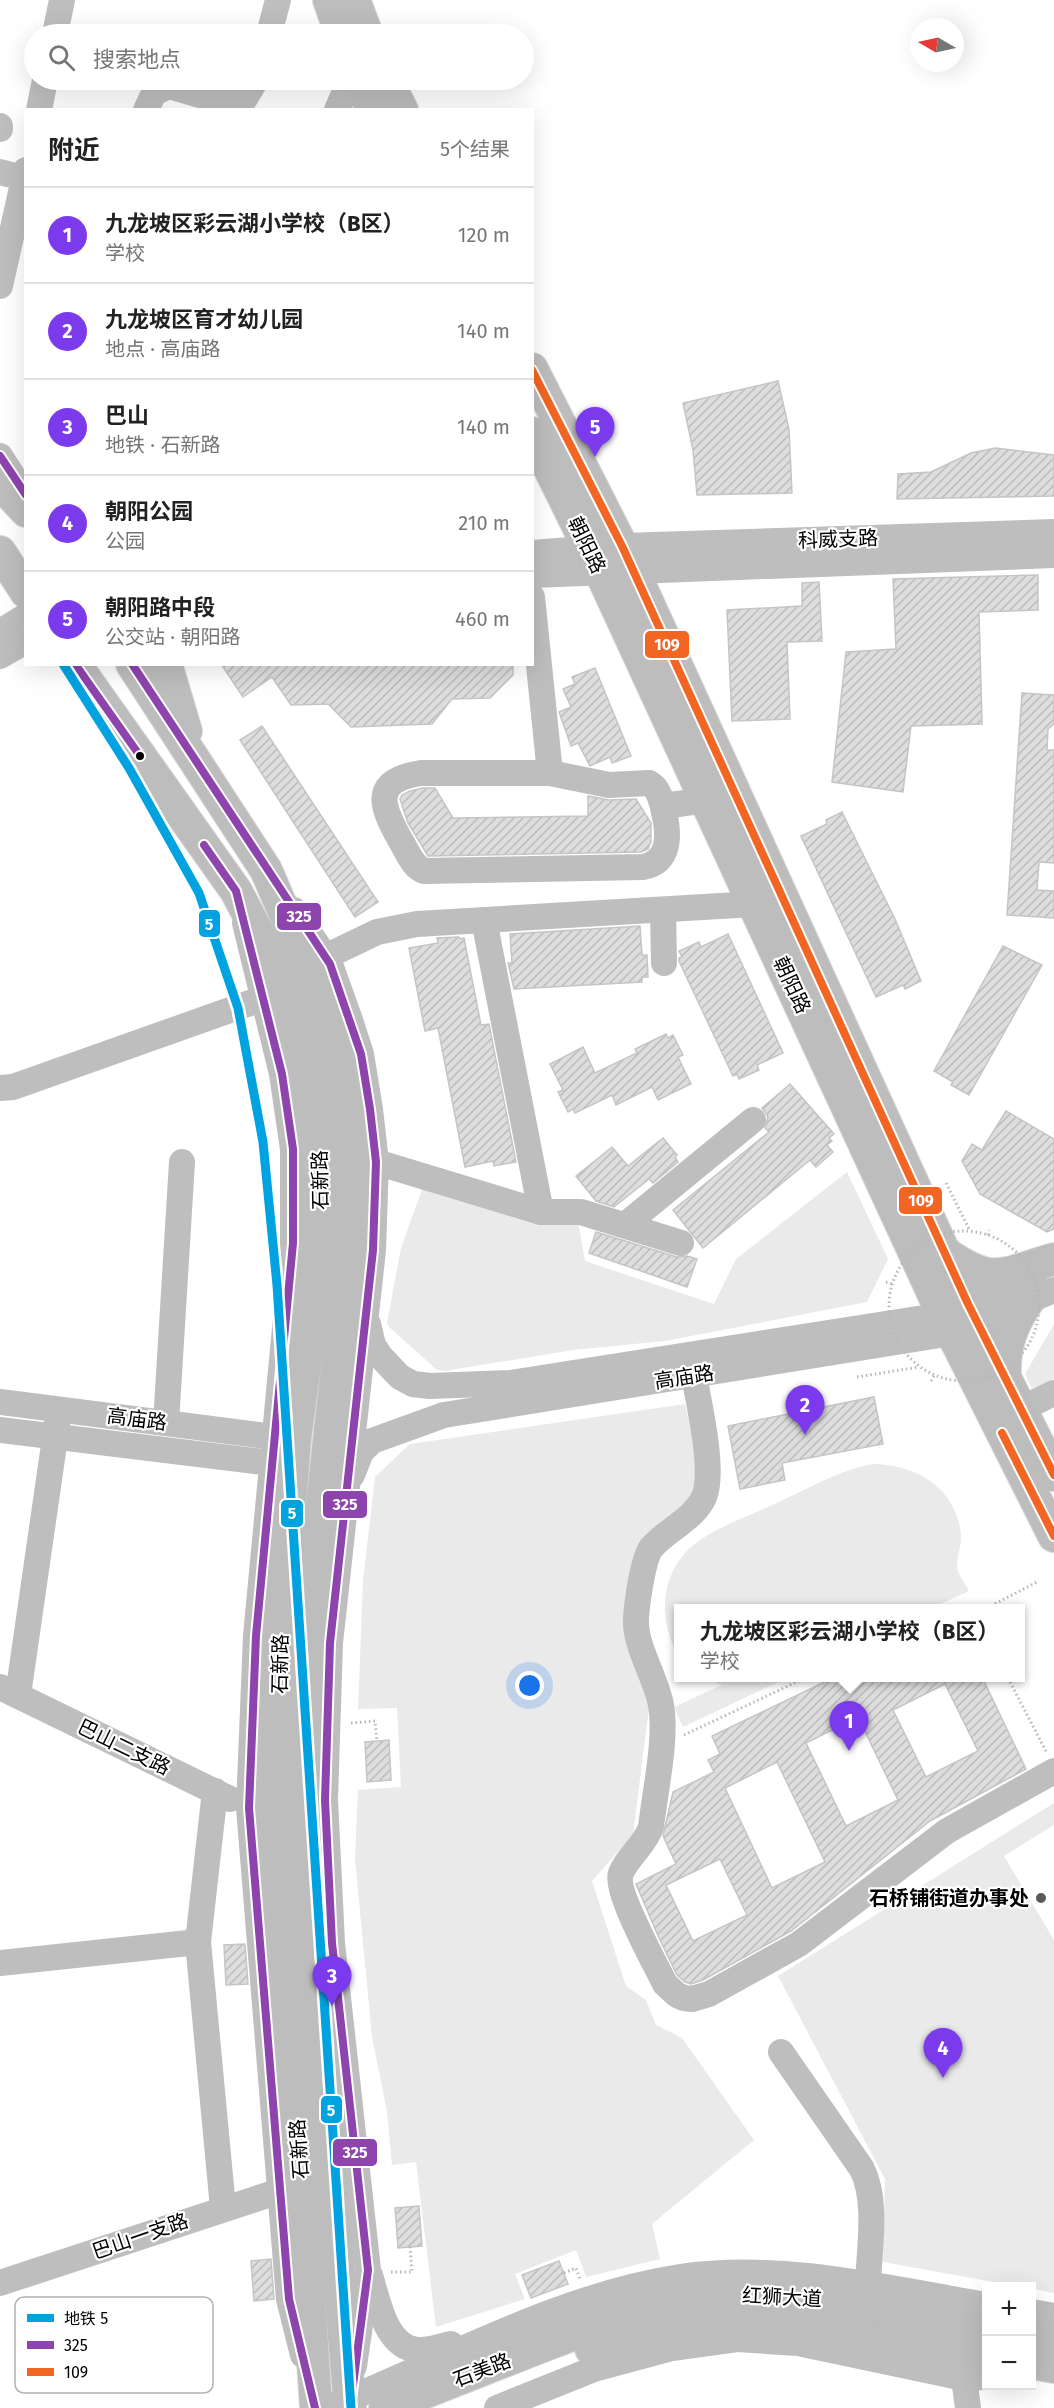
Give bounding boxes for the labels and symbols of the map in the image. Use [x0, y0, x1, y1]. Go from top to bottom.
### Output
north arrow [910, 18, 964, 72]
pin: 5 [576, 408, 614, 457]
street label: 朝阳路 [563, 513, 611, 577]
street label: 科威支路 [798, 526, 878, 552]
line badge: 109 [644, 630, 690, 659]
text: 109 [654, 635, 680, 654]
unlabelled marker [134, 750, 146, 762]
line badge: 325 [276, 902, 322, 931]
text: 325 [285, 907, 312, 926]
line badge: 5 [198, 909, 221, 938]
text: 5 [205, 915, 214, 934]
street label: 朝阳路 [768, 953, 816, 1017]
street label: 石新路 [307, 1150, 333, 1210]
line badge: 109 [898, 1186, 943, 1215]
text: 109 [908, 1191, 934, 1210]
street label: 高庙路 [652, 1360, 716, 1394]
pin: 2 [786, 1386, 824, 1435]
street label: 高庙路 [106, 1403, 168, 1435]
line badge: 325 [322, 1490, 368, 1519]
text: 325 [331, 1495, 358, 1514]
line badge: 5 [280, 1499, 304, 1528]
text: 5 [288, 1504, 297, 1523]
street label: 石新路 [267, 1634, 293, 1694]
your location [515, 1671, 544, 1700]
pin: 1 [830, 1702, 868, 1751]
street label: 巴山二支路 [74, 1714, 174, 1780]
place label: 石桥铺街道办事处 [869, 1886, 1029, 1910]
marker: 石桥铺街道办事处 [1034, 1891, 1048, 1905]
pin: 3 [312, 1956, 352, 2006]
pin: 4 [924, 2028, 962, 2078]
line badge: 5 [320, 2095, 343, 2124]
text: 5 [327, 2101, 336, 2120]
street label: 石新路 [285, 2118, 313, 2180]
line badge: 325 [332, 2138, 378, 2167]
text: 325 [341, 2143, 368, 2162]
street label: 巴山一支路 [89, 2208, 191, 2264]
street label: 红狮大道 [741, 2283, 823, 2311]
legend [15, 2297, 213, 2393]
text: 地铁 5 [64, 2309, 108, 2328]
text: 325 [64, 2336, 88, 2355]
street label: 石美路 [450, 2348, 514, 2392]
text: 109 [64, 2363, 88, 2382]

